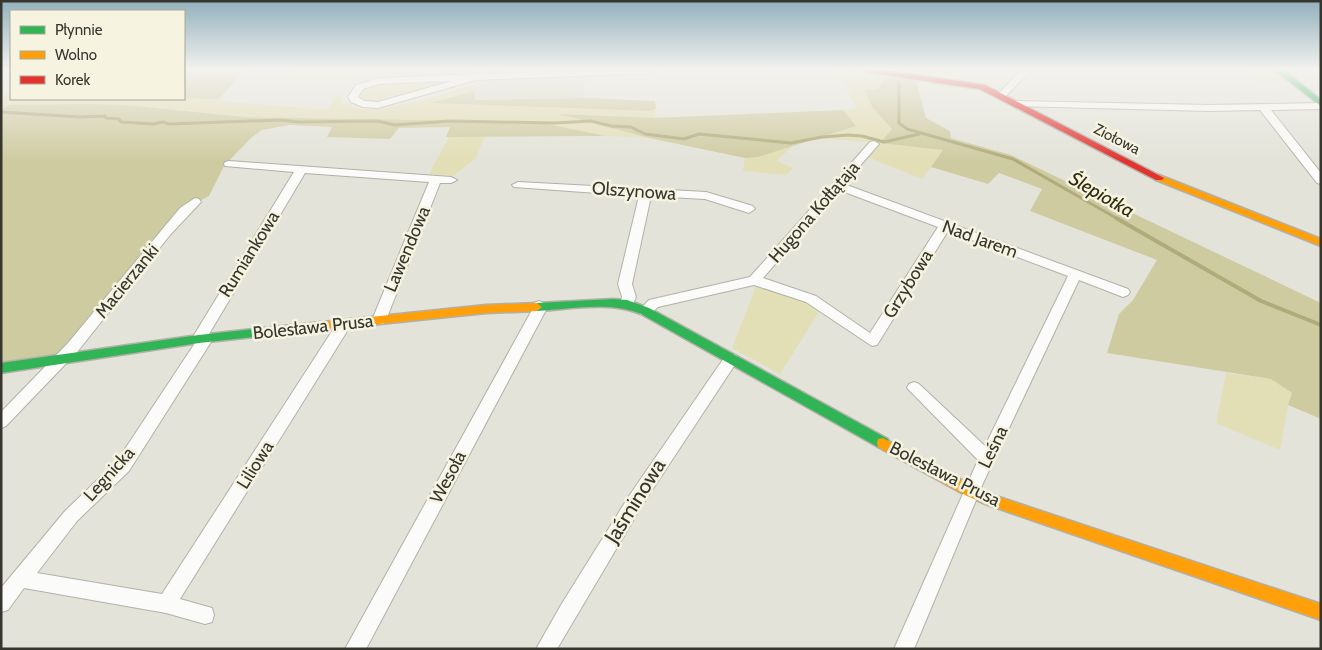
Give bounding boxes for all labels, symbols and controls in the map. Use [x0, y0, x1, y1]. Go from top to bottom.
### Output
legend [10, 10, 185, 100]
text: Płynnie [55, 21, 103, 39]
text: Wolno [55, 46, 97, 64]
text: Korek [55, 71, 90, 89]
street label: Ziołowa [1091, 120, 1144, 159]
street label: Hugona Kołłątaja [764, 156, 864, 267]
water label: Ślepiotka [1065, 166, 1139, 222]
street label: Olszynowa [591, 177, 677, 205]
street label: Lawendowa [379, 202, 435, 295]
street label: Rumiankowa [214, 207, 284, 301]
street label: Nad Jarem [939, 215, 1021, 263]
street label: Macierzanki [90, 239, 164, 323]
street label: Grzybowa [878, 245, 938, 322]
street label: Bolesława Prusa [252, 310, 375, 344]
street label: Leśna [973, 422, 1013, 472]
street label: Liliowa [232, 437, 278, 493]
street label: Bolesława Prusa [886, 437, 1004, 511]
street label: Legnicka [79, 442, 139, 506]
street label: Wesoła [425, 447, 471, 507]
street label: Jaśminowa [598, 454, 670, 549]

